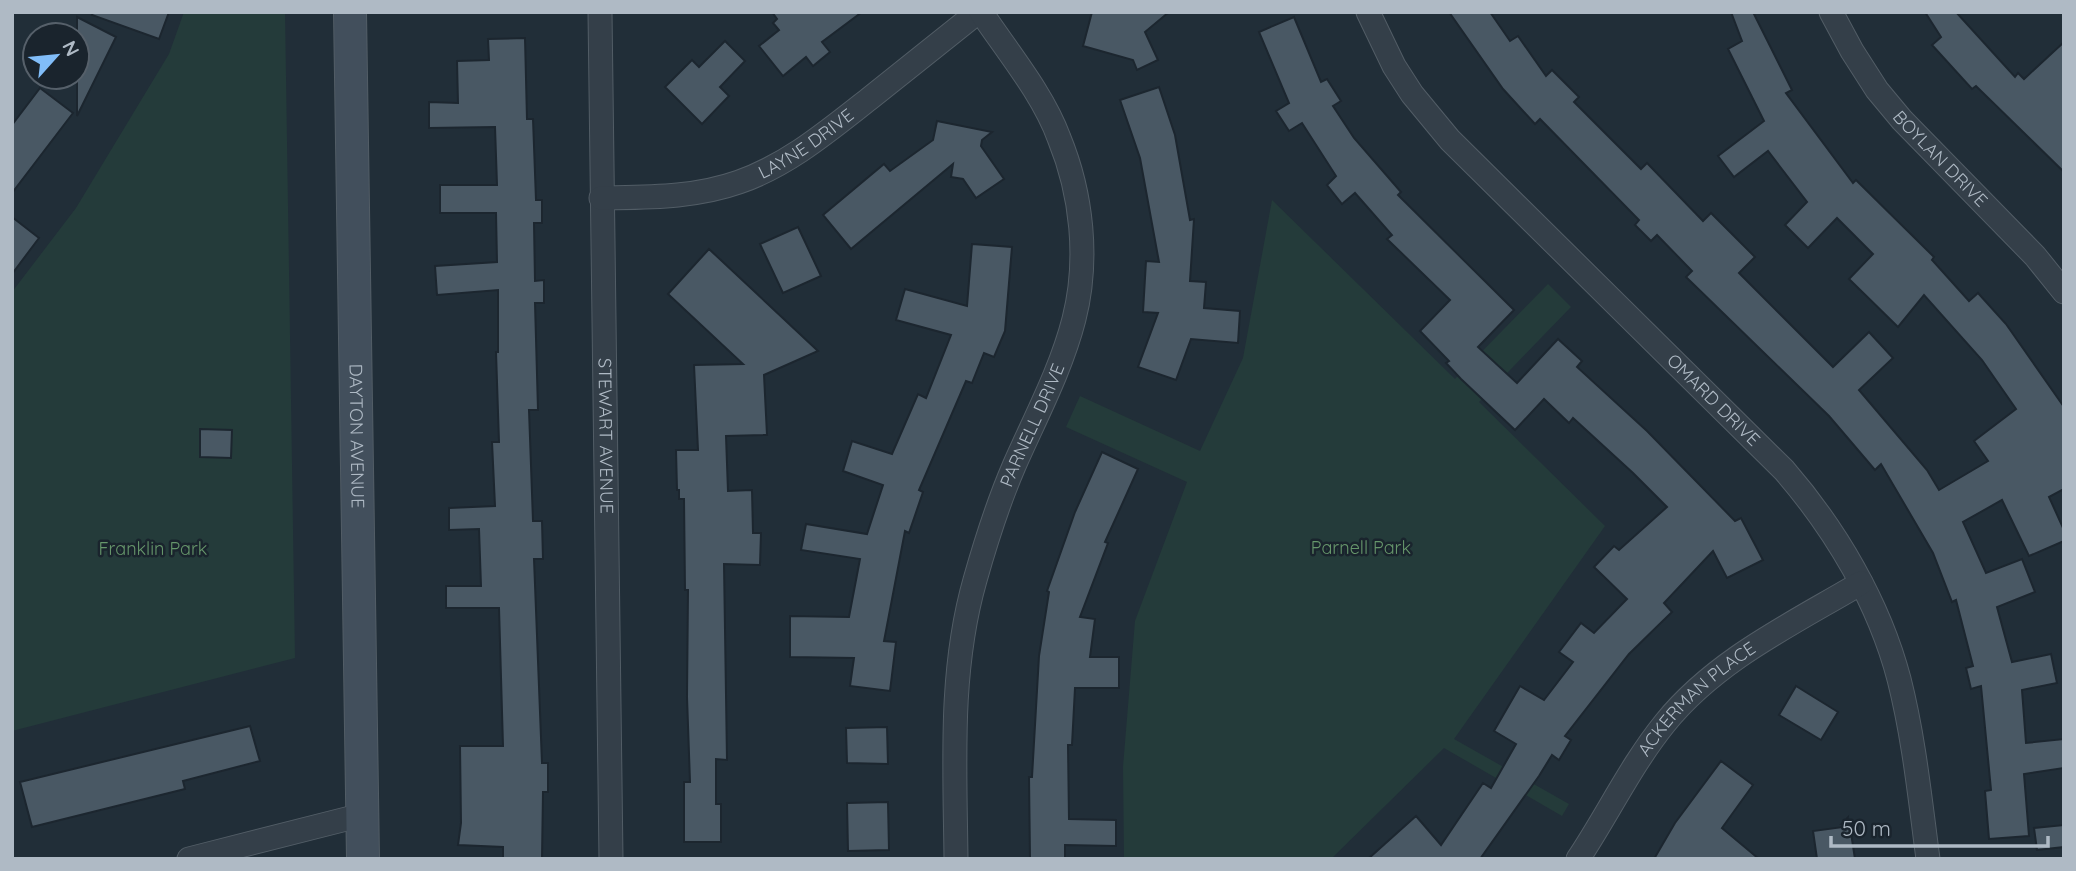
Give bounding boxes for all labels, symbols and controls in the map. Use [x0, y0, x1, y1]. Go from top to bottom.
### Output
north arrow [21, 21, 91, 91]
text: N [57, 37, 85, 60]
street label: LAYNE DRIVE [754, 103, 858, 184]
street label: BOYLAN DRIVE [1888, 106, 1993, 212]
street label: OMARD DRIVE [1662, 349, 1765, 451]
street label: STEWART AVENUE [593, 358, 619, 514]
street label: PARNELL DRIVE [995, 360, 1069, 490]
street label: DAYTON AVENUE [344, 363, 370, 508]
park label: Parnell Park [1311, 536, 1411, 559]
park label: Franklin Park [98, 537, 208, 560]
street label: ACKERMAN PLACE [1632, 636, 1760, 760]
scale bar [1831, 804, 2048, 848]
text: 50 m [1842, 815, 1891, 841]

